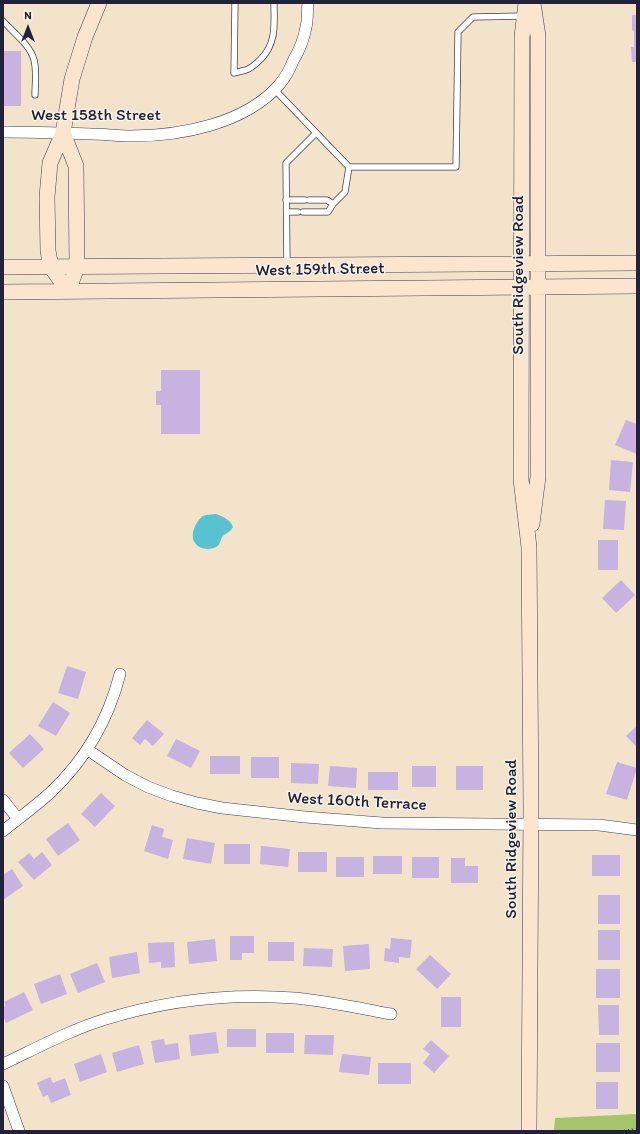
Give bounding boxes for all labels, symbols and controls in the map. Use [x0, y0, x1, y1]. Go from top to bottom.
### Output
north arrow [8, 8, 48, 48]
text: N [24, 9, 32, 22]
street label: West 158th Street [31, 106, 161, 126]
street label: South Ridgeview Road [509, 195, 529, 355]
street label: West 159th Street [255, 259, 385, 281]
street label: South Ridgeview Road [502, 759, 522, 919]
street label: West 160th Terrace [287, 788, 427, 816]

